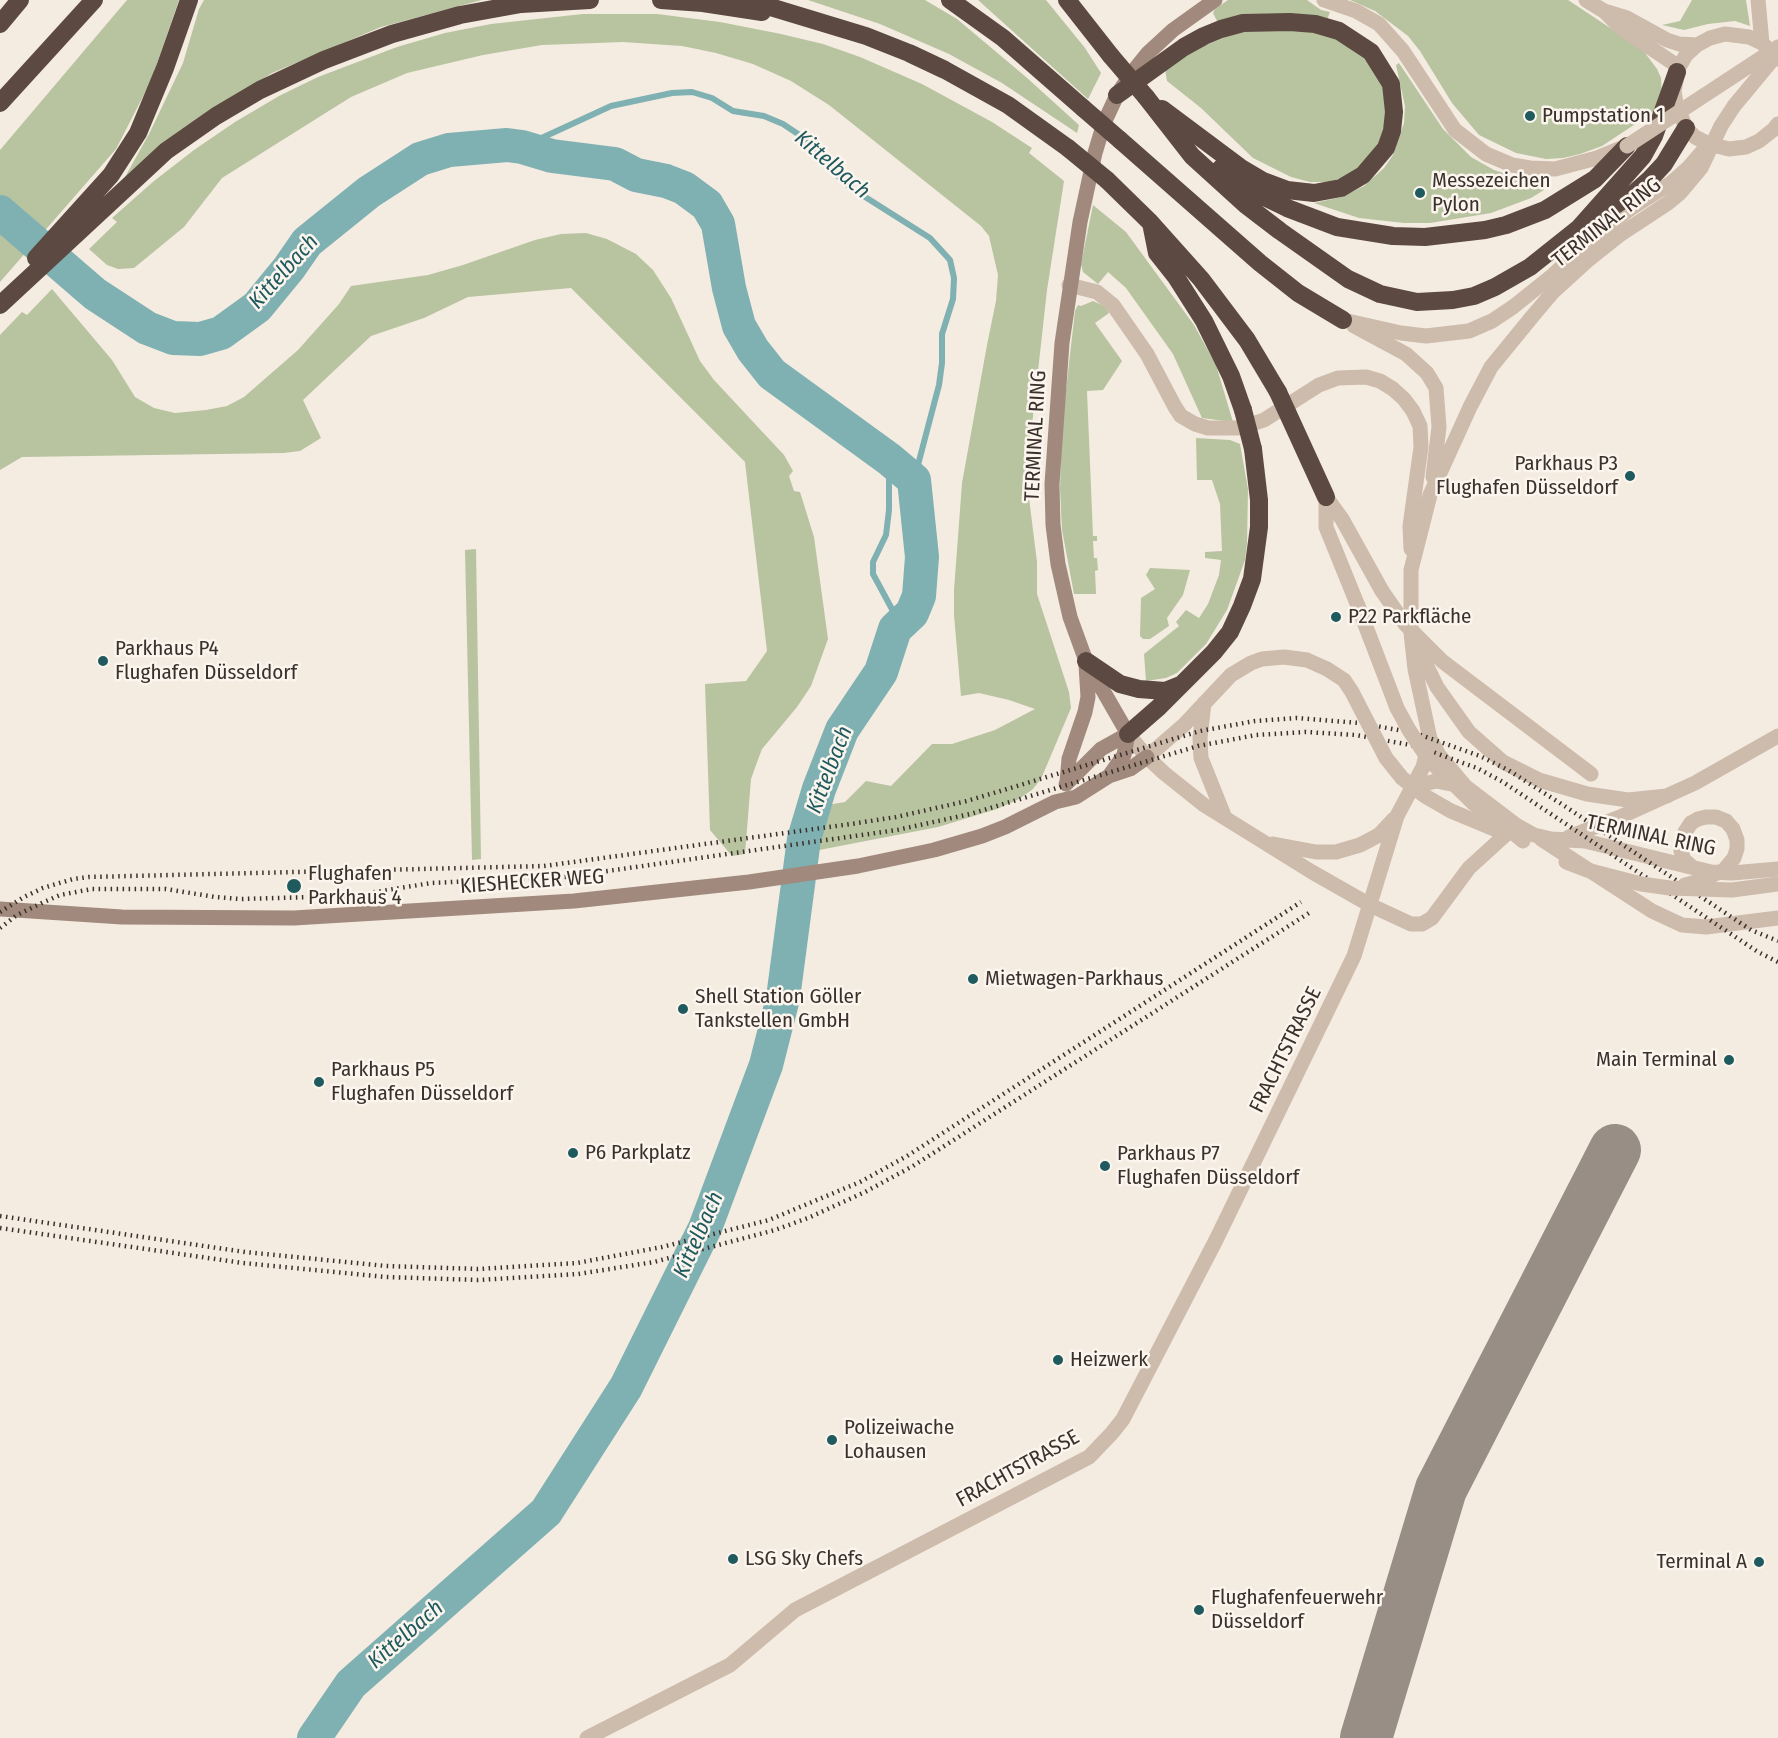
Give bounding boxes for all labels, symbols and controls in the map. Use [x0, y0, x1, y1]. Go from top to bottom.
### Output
place label: Pumpstation 1 [1542, 103, 1664, 129]
marker: Pumpstation 1 [1523, 109, 1537, 123]
water label: Kittelbach [789, 125, 875, 205]
place label: Messezeichen Pylon [1432, 168, 1551, 218]
street label: TERMINAL RING [1548, 173, 1666, 273]
marker: Messezeichen Pylon [1413, 186, 1427, 200]
water label: Kittelbach [244, 229, 324, 315]
street label: TERMINAL RING [1020, 370, 1052, 502]
place label: Parkhaus P3 Flughafen Düsseldorf [1436, 451, 1618, 501]
marker: Parkhaus P3 Flughafen Düsseldorf [1623, 469, 1637, 483]
place label: P22 Parkfläche [1348, 604, 1471, 630]
marker: P22 Parkfläche [1329, 610, 1343, 624]
place label: Parkhaus P4 Flughafen Düsseldorf [115, 636, 297, 686]
marker: Parkhaus P4 Flughafen Düsseldorf [96, 654, 110, 668]
water label: Kittelbach [801, 723, 859, 817]
street label: TERMINAL RING [1584, 810, 1718, 862]
place label: Flughafen Parkhaus 4 [308, 861, 402, 911]
street label: KIESHECKER WEG [459, 864, 605, 900]
marker: Flughafen Parkhaus 4 [285, 877, 303, 895]
place label: Mietwagen-Parkhaus [985, 966, 1163, 992]
marker: Mietwagen-Parkhaus [966, 972, 980, 986]
street label: FRACHTSTRASSE [1245, 983, 1327, 1117]
place label: Shell Station Göller Tankstellen GmbH [695, 984, 861, 1034]
marker: Shell Station Göller Tankstellen GmbH [676, 1002, 690, 1016]
place label: Main Terminal [1596, 1047, 1717, 1073]
marker: Main Terminal [1722, 1053, 1736, 1067]
place label: Parkhaus P5 Flughafen Düsseldorf [331, 1057, 513, 1107]
marker: Parkhaus P5 Flughafen Düsseldorf [312, 1075, 326, 1089]
place label: P6 Parkplatz [585, 1140, 690, 1166]
place label: Parkhaus P7 Flughafen Düsseldorf [1117, 1141, 1299, 1191]
marker: P6 Parkplatz [566, 1146, 580, 1160]
marker: Parkhaus P7 Flughafen Düsseldorf [1098, 1159, 1112, 1173]
water label: Kittelbach [668, 1188, 730, 1282]
place label: Heizwerk [1070, 1347, 1148, 1373]
marker: Heizwerk [1051, 1353, 1065, 1367]
place label: Polizeiwache Lohausen [844, 1415, 954, 1465]
street label: FRACHTSTRASSE [952, 1425, 1084, 1513]
marker: Polizeiwache Lohausen [825, 1433, 839, 1447]
place label: LSG Sky Chefs [745, 1546, 863, 1572]
place label: Terminal A [1657, 1549, 1747, 1575]
marker: LSG Sky Chefs [726, 1552, 740, 1566]
marker: Terminal A [1752, 1555, 1766, 1569]
place label: Flughafenfeuerwehr Düsseldorf [1211, 1585, 1383, 1635]
water label: Kittelbach [363, 1595, 449, 1675]
marker: Flughafenfeuerwehr Düsseldorf [1192, 1603, 1206, 1617]

